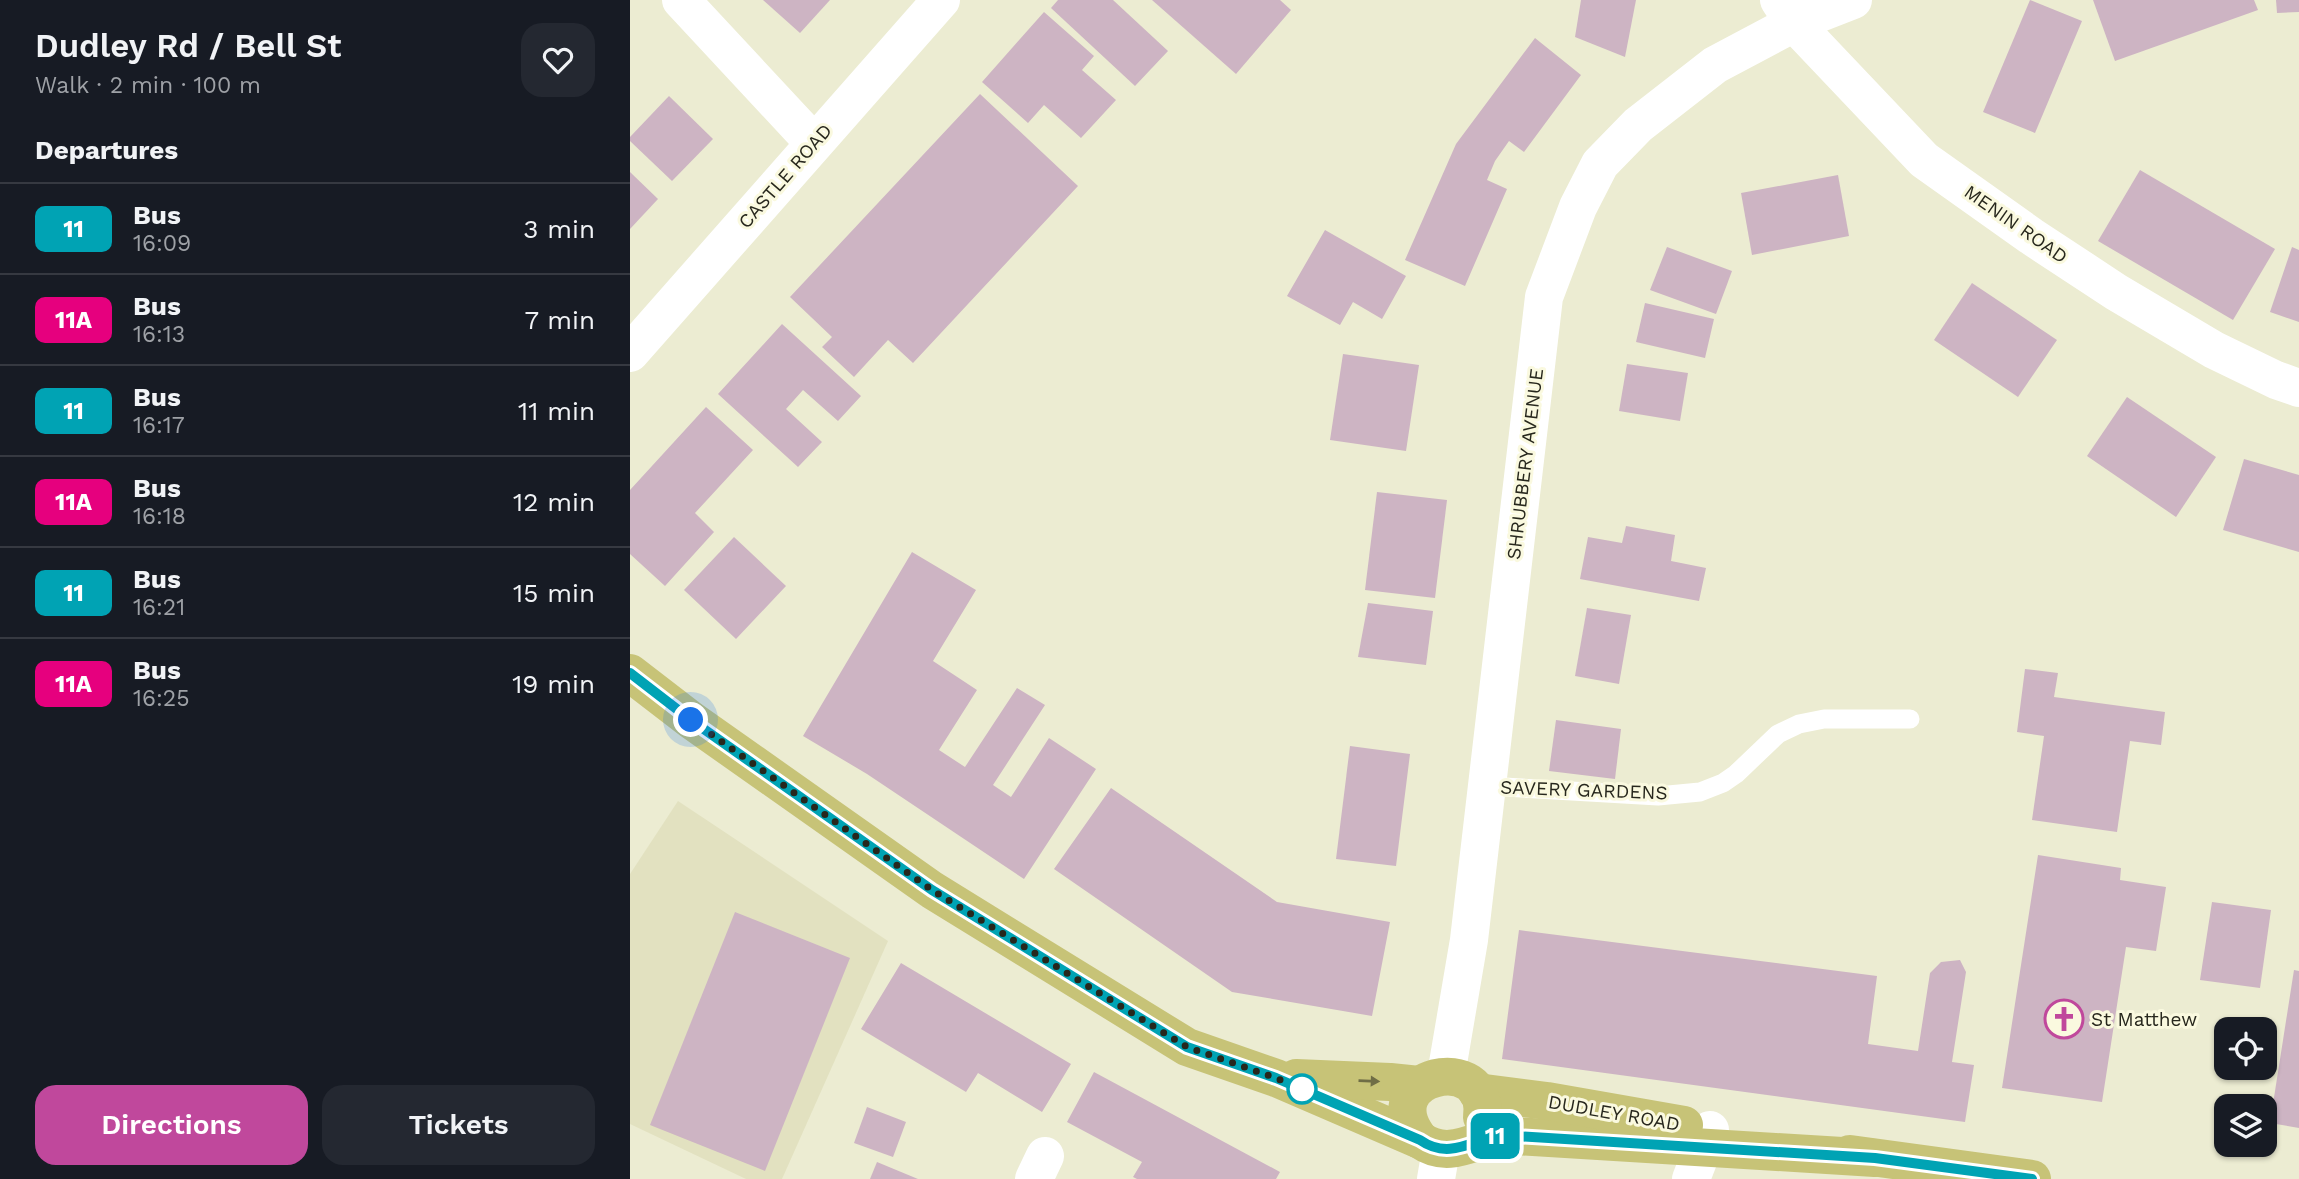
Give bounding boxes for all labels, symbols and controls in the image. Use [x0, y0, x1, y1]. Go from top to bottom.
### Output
button: heart [521, 23, 595, 97]
text: Dudley Rd / Bell St [35, 26, 341, 65]
text: Walk · 2 min · 100 m [35, 72, 261, 99]
street label: CASTLE ROAD [733, 119, 837, 233]
text: Departures [35, 135, 178, 165]
street label: MENIN ROAD [1960, 180, 2072, 268]
text: Bus [133, 200, 181, 230]
text: 3 min [523, 214, 595, 244]
text: 11 [63, 215, 84, 243]
text: 16:09 [133, 230, 191, 257]
text: Bus [133, 291, 181, 321]
text: 7 min [525, 305, 595, 335]
text: 11A [55, 306, 92, 334]
text: 16:13 [133, 321, 185, 348]
street label: SHRUBBERY AVENUE [1502, 367, 1548, 561]
text: Bus [133, 382, 181, 412]
text: 11 min [518, 396, 595, 426]
text: 11 [63, 397, 84, 425]
text: 16:17 [133, 412, 185, 439]
text: Bus [133, 473, 181, 503]
text: 12 min [513, 487, 595, 517]
text: 11A [55, 488, 92, 516]
text: 16:18 [133, 503, 186, 530]
text: Bus [133, 564, 181, 594]
text: 15 min [513, 578, 595, 608]
text: 11 [63, 579, 84, 607]
text: 16:21 [133, 594, 185, 621]
text: Bus [133, 655, 181, 685]
text: 19 min [512, 669, 595, 699]
text: 11A [55, 670, 92, 698]
text: 16:25 [133, 685, 190, 712]
your location [673, 702, 708, 737]
street label: SAVERY GARDENS [1500, 776, 1668, 804]
church icon: St Matthew [2043, 998, 2085, 1040]
place label: St Matthew [2091, 1008, 2197, 1031]
map controls [2214, 1017, 2277, 1157]
button: locate [2214, 1017, 2277, 1080]
unlabelled marker [1287, 1074, 1317, 1104]
one-way arrow [1358, 1075, 1380, 1086]
button: Directions [35, 1085, 308, 1165]
button: Tickets [322, 1085, 595, 1165]
street label: DUDLEY ROAD [1546, 1090, 1682, 1136]
button: layers [2214, 1094, 2277, 1157]
line badge: 11 [1464, 1113, 1526, 1159]
text: 11 [1485, 1122, 1505, 1150]

